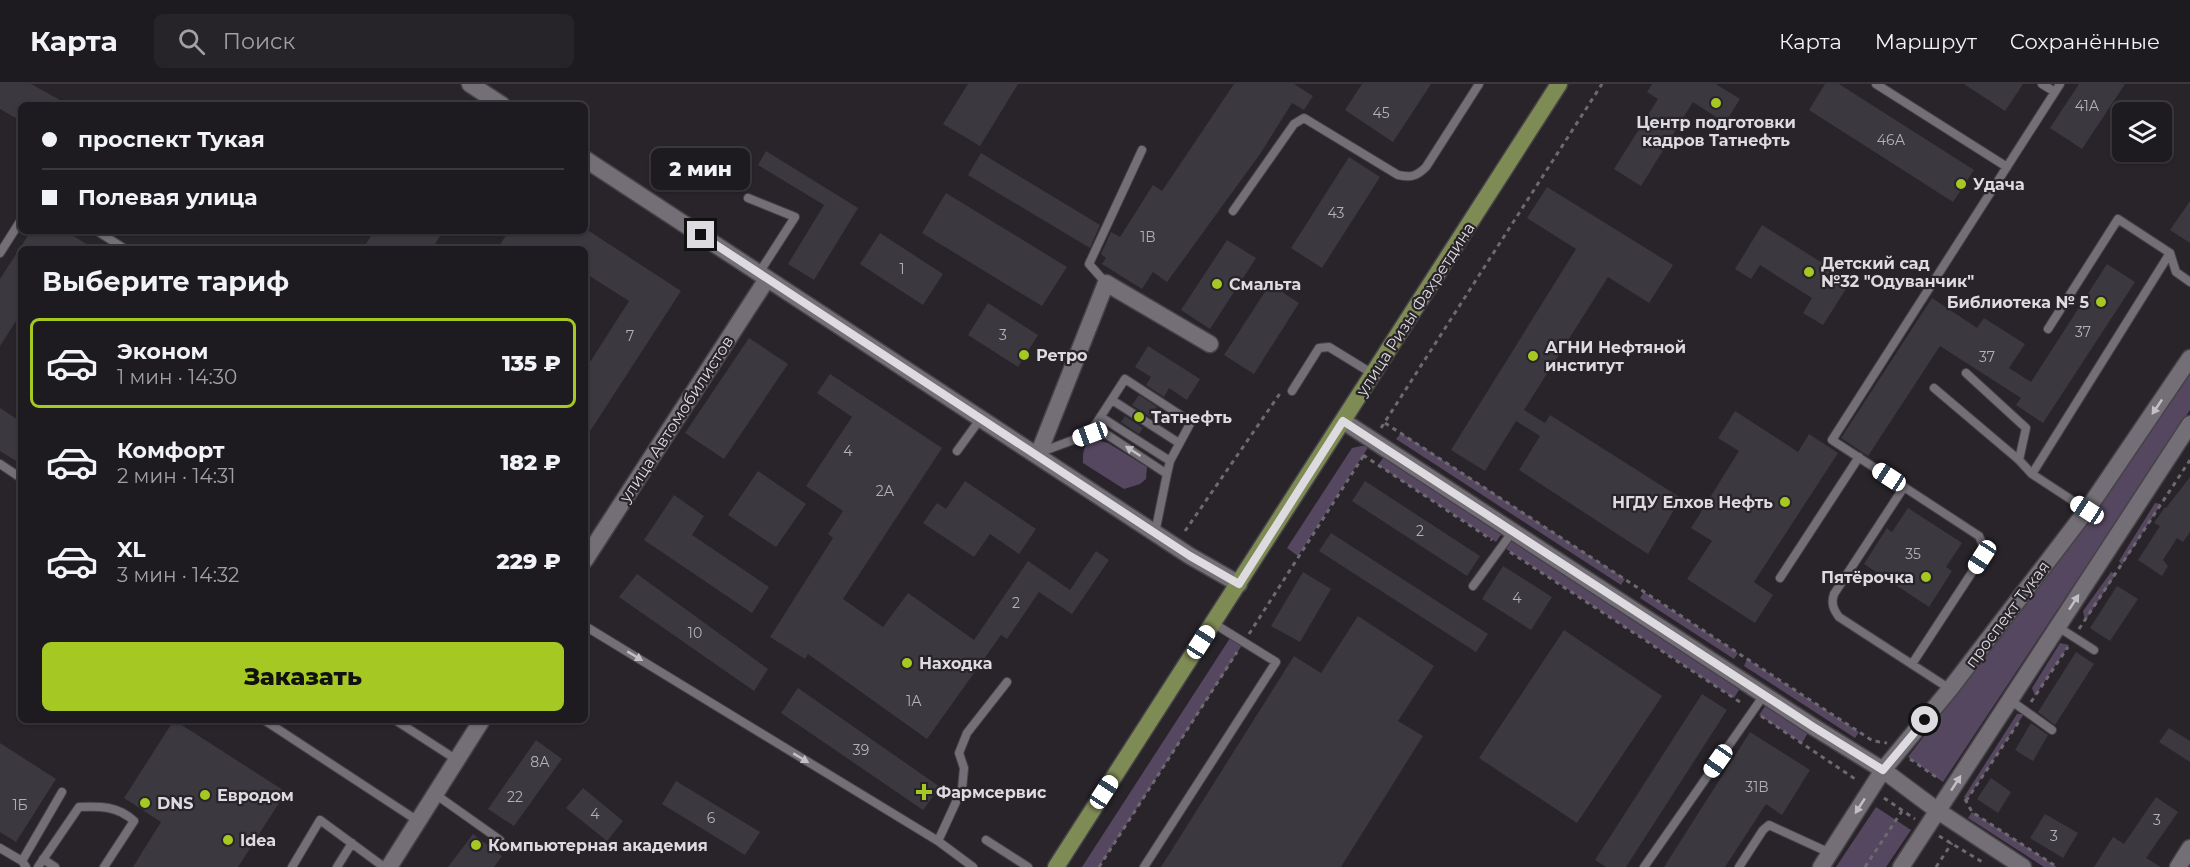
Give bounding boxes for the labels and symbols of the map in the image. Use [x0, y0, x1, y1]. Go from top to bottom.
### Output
marker: Центр подготовки кадров Татнефть [1709, 96, 1723, 110]
house number: 41А [2075, 97, 2100, 115]
house number: 45 [1372, 104, 1390, 122]
place label: Центр подготовки кадров Татнефть [1636, 113, 1796, 150]
house number: 46А [1877, 131, 1906, 149]
callout: 2 мин [652, 148, 750, 190]
place label: Удача [1973, 175, 2025, 194]
marker: Удача [1954, 177, 1968, 191]
house number: 43 [1328, 204, 1345, 222]
street label: улица Ризы Фахретдина [1352, 219, 1479, 400]
route end [687, 221, 714, 248]
house number: 1В [1140, 228, 1156, 246]
place label: Детский сад №32 "Одуванчик" [1821, 254, 1974, 291]
house number: 1 [899, 260, 905, 278]
marker: Детский сад №32 "Одуванчик" [1802, 265, 1816, 279]
place label: Смальта [1229, 275, 1301, 294]
marker: Смальта [1210, 277, 1224, 291]
place label: Библиотека № 5 [1947, 293, 2089, 312]
marker: Библиотека № 5 [2094, 295, 2108, 309]
house number: 37 [2075, 323, 2091, 341]
house number: 3 [999, 326, 1007, 344]
house number: 7 [626, 327, 634, 345]
street label: улица Автомобилистов [615, 333, 737, 507]
place label: АГНИ Нефтяной институт [1545, 338, 1686, 375]
place label: Ретро [1036, 346, 1088, 365]
marker: Ретро [1017, 348, 1031, 362]
house number: 37 [1979, 348, 1995, 366]
marker: АГНИ Нефтяной институт [1526, 349, 1540, 363]
one-way arrow [2151, 398, 2163, 414]
place label: Татнефть [1151, 408, 1232, 427]
marker: Татнефть [1132, 410, 1146, 424]
car [1070, 419, 1110, 449]
house number: 4 [843, 442, 853, 460]
one-way arrow [1125, 446, 1141, 457]
car [1869, 460, 1909, 494]
house number: 2А [876, 482, 895, 500]
place label: НГДУ Елхов Нефть [1612, 493, 1773, 512]
car [2067, 493, 2107, 527]
marker: НГДУ Елхов Нефть [1778, 495, 1792, 509]
house number: 2 [1416, 522, 1424, 540]
car [1965, 537, 1999, 577]
house number: 35 [1905, 545, 1921, 563]
street label: проспект Тукая [1961, 557, 2054, 671]
place label: Пятёрочка [1821, 568, 1914, 587]
marker: Пятёрочка [1919, 570, 1933, 584]
house number: 4 [1512, 589, 1522, 607]
house number: 2 [1012, 594, 1020, 612]
one-way arrow [2068, 594, 2079, 610]
car [1184, 622, 1218, 662]
house number: 10 [688, 624, 702, 642]
one-way arrow [627, 651, 643, 662]
place label: Находка [919, 654, 992, 673]
marker: Находка [900, 656, 914, 670]
house number: 1А [906, 692, 922, 710]
route start [1911, 706, 1938, 733]
house number: 39 [853, 741, 869, 759]
car [1700, 741, 1736, 781]
one-way arrow [793, 752, 809, 763]
house number: 8А [530, 753, 550, 771]
car [1087, 772, 1121, 812]
one-way arrow [1951, 775, 1962, 791]
house number: 31В [1745, 778, 1769, 796]
place label: Фармсервис [936, 783, 1047, 802]
marker: Фармсервис [917, 785, 931, 799]
place label: Евродом [217, 786, 294, 805]
marker: Евродом [198, 788, 212, 802]
house number: 22 [507, 788, 523, 806]
place label: DNS [157, 794, 193, 813]
house number: 1Б [12, 796, 28, 814]
marker: DNS [138, 796, 152, 810]
one-way arrow [1855, 798, 1866, 815]
house number: 4 [590, 805, 600, 823]
house number: 6 [707, 809, 716, 827]
house number: 3 [2153, 811, 2161, 829]
house number: 3 [2050, 827, 2058, 845]
place label: Idea [240, 831, 276, 850]
marker: Idea [221, 833, 235, 847]
place label: Компьютерная академия [488, 836, 708, 855]
marker: Компьютерная академия [469, 838, 483, 852]

